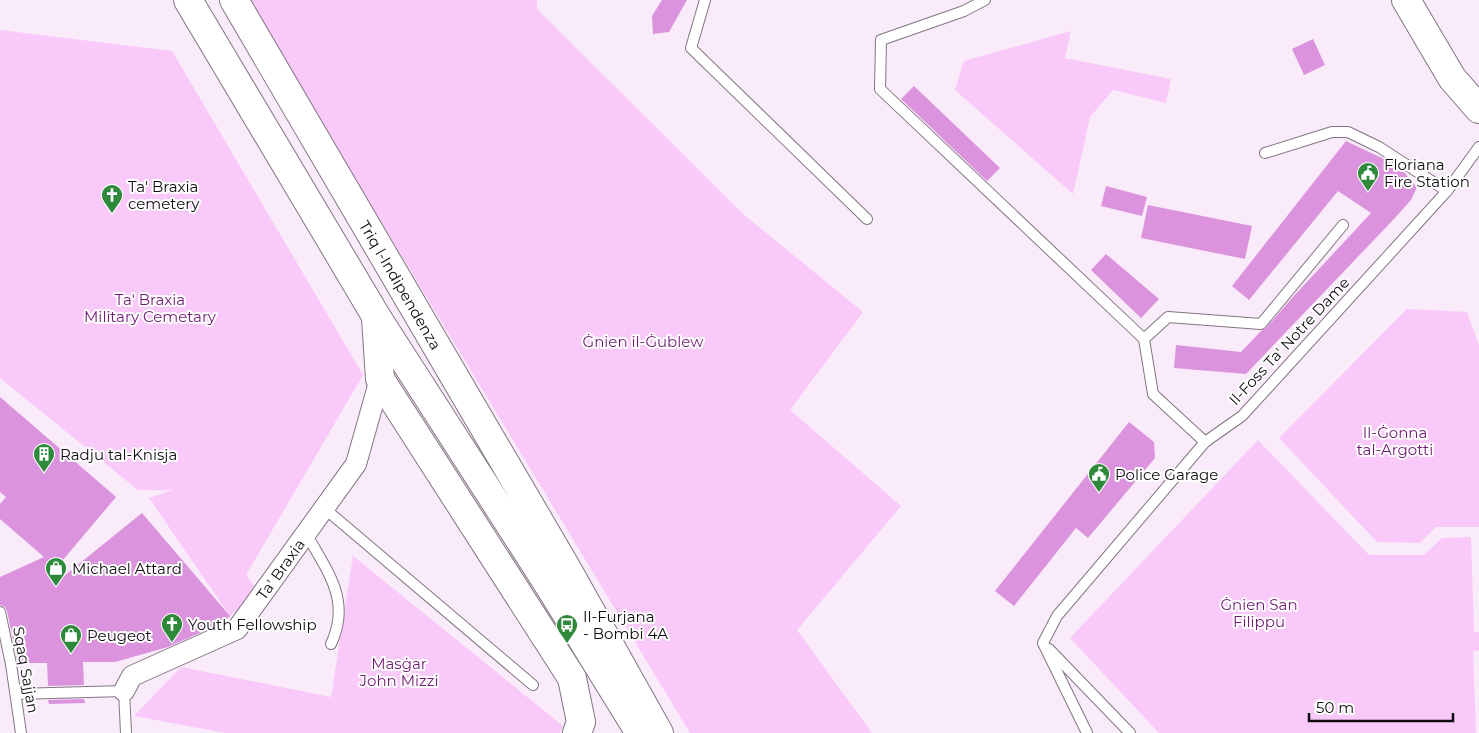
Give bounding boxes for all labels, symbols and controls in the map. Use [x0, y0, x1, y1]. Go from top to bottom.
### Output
place label: Floriana Fire Station [1384, 155, 1470, 191]
public building icon: Floriana Fire Station [1356, 161, 1380, 192]
place label: Ta' Braxia cemetery [128, 177, 200, 213]
church icon: Ta' Braxia cemetery [100, 183, 124, 214]
street label: Triq l-Indipendenza [356, 217, 446, 353]
street label: Il-Foss Ta' Notre Dame [1225, 273, 1353, 409]
park label: Ta' Braxia Military Cemetary [84, 290, 217, 326]
park label: Ġnien il-Ġublew [583, 332, 704, 351]
park label: Il-Ġonna tal-Argotti [1357, 423, 1433, 459]
building icon: Radju tal-Knisja [32, 442, 56, 473]
place label: Radju tal-Knisja [60, 445, 177, 464]
public building icon: Police Garage [1087, 462, 1111, 493]
place label: Police Garage [1115, 465, 1218, 484]
street label: Ta' Braxia [252, 535, 309, 603]
shop icon: Michael Attard [44, 556, 68, 587]
place label: Michael Attard [72, 559, 182, 578]
park label: Ġnien San Filippu [1220, 595, 1298, 631]
place label: Il-Furjana - Bombi 4A [583, 607, 668, 643]
church icon: Youth Fellowship [160, 612, 184, 643]
bus stop icon: Il-Furjana - Bombi 4A [555, 613, 579, 644]
place label: Youth Fellowship [188, 615, 317, 634]
shop icon: Peugeot [59, 623, 83, 654]
street label: Sqaq Sajjan [9, 625, 43, 715]
place label: Peugeot [87, 626, 152, 645]
park label: Masġar John Mizzi [359, 654, 438, 690]
scale bar [1309, 690, 1453, 722]
text: 50 m [1316, 698, 1354, 717]

